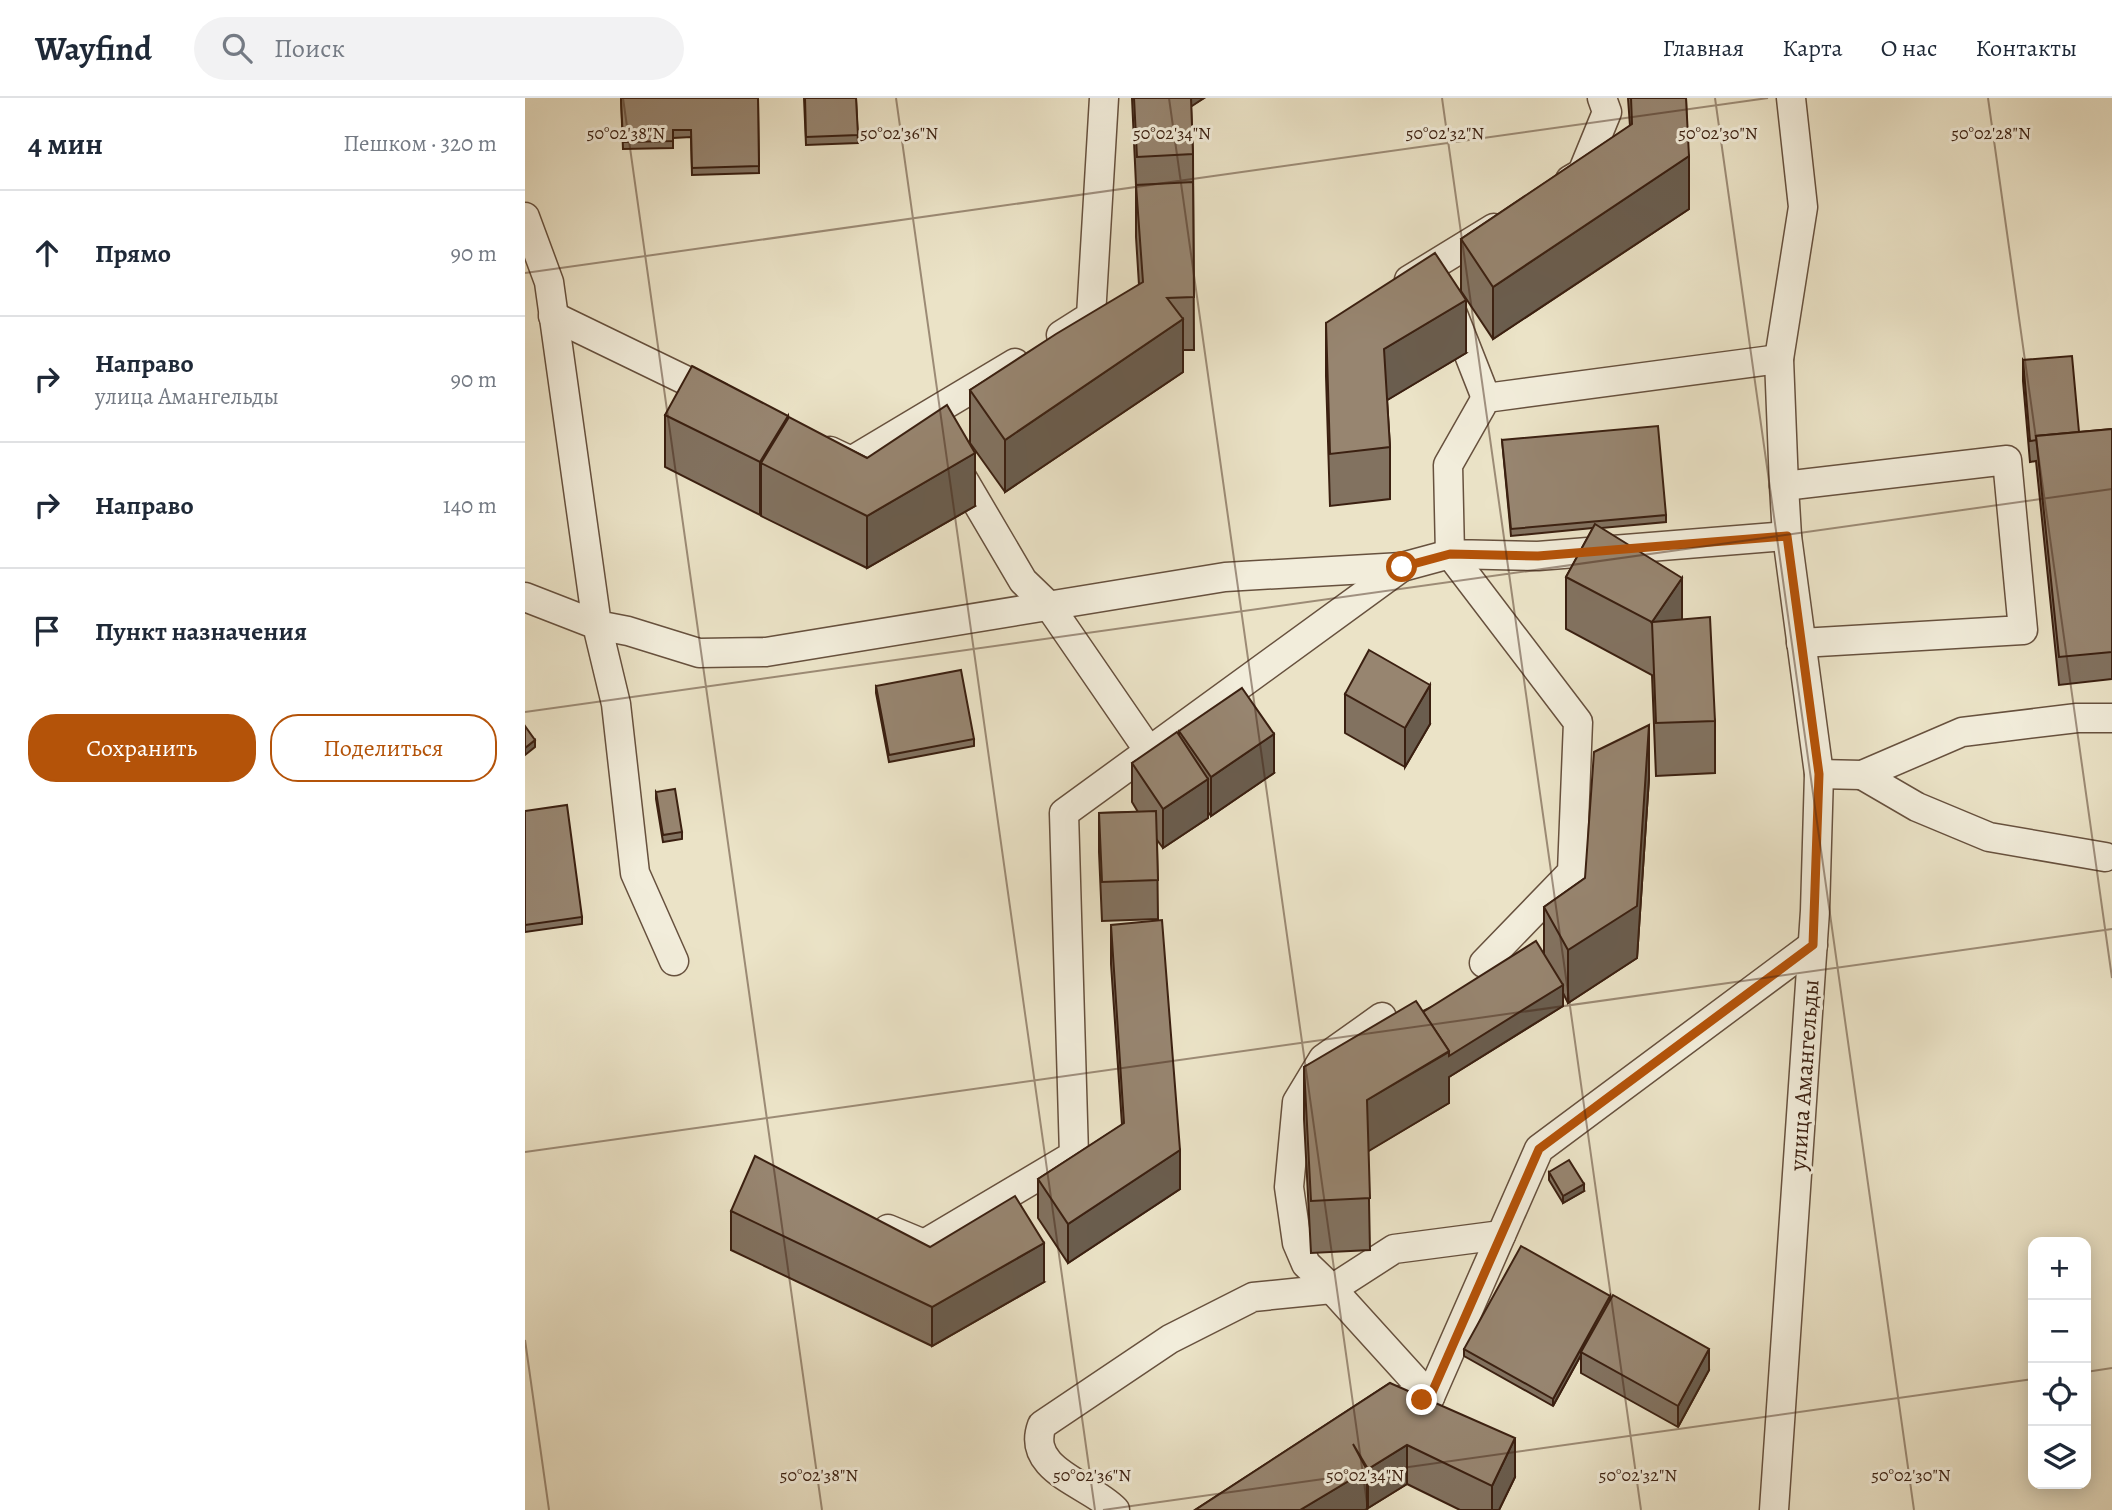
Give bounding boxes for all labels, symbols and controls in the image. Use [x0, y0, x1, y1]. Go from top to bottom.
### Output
search box [194, 17, 684, 80]
text: Wayfind [35, 26, 152, 71]
icon: search [218, 29, 256, 67]
text: Поиск [274, 31, 345, 66]
text: Главная [1663, 32, 1744, 64]
text: Карта [1782, 32, 1843, 64]
text: О нас [1881, 32, 1937, 64]
text: Контакты [1975, 32, 2077, 64]
text: 50°02'38"N [587, 121, 665, 145]
text: 50°02'36"N [860, 121, 938, 145]
text: 50°02'34"N [1133, 121, 1211, 145]
text: 50°02'32"N [1406, 121, 1484, 145]
text: 50°02'30"N [1678, 121, 1758, 145]
text: 50°02'28"N [1951, 121, 2031, 145]
text: 4 мин [28, 124, 103, 164]
text: Пешком · 320 m [343, 128, 497, 159]
icon: ahead [28, 234, 66, 272]
text: Прямо [95, 236, 171, 271]
text: 90 m [451, 238, 497, 269]
text: Направо [95, 346, 194, 381]
icon: right [28, 360, 66, 398]
text: 90 m [451, 364, 497, 395]
text: улица Амангельды [95, 381, 279, 412]
icon: right [28, 486, 66, 524]
text: Направо [95, 488, 194, 523]
text: 140 m [443, 490, 497, 521]
route start [1386, 551, 1417, 582]
icon: arrive [28, 612, 66, 650]
text: Пункт назначения [95, 614, 307, 649]
button: Сохранить [28, 714, 256, 782]
button: Поделиться [270, 714, 497, 782]
street label: улица Амангельды [1781, 978, 1827, 1173]
map controls [2028, 1237, 2091, 1489]
button: + [2028, 1237, 2091, 1300]
button: − [2028, 1300, 2091, 1363]
button: locate [2028, 1363, 2091, 1426]
route end [1406, 1384, 1437, 1415]
button: layers [2028, 1426, 2091, 1489]
text: 50°02'38"N [780, 1463, 858, 1487]
text: 50°02'36"N [1053, 1463, 1131, 1487]
text: 50°02'34"N [1326, 1463, 1404, 1487]
text: 50°02'32"N [1599, 1463, 1677, 1487]
text: 50°02'30"N [1871, 1463, 1951, 1487]

